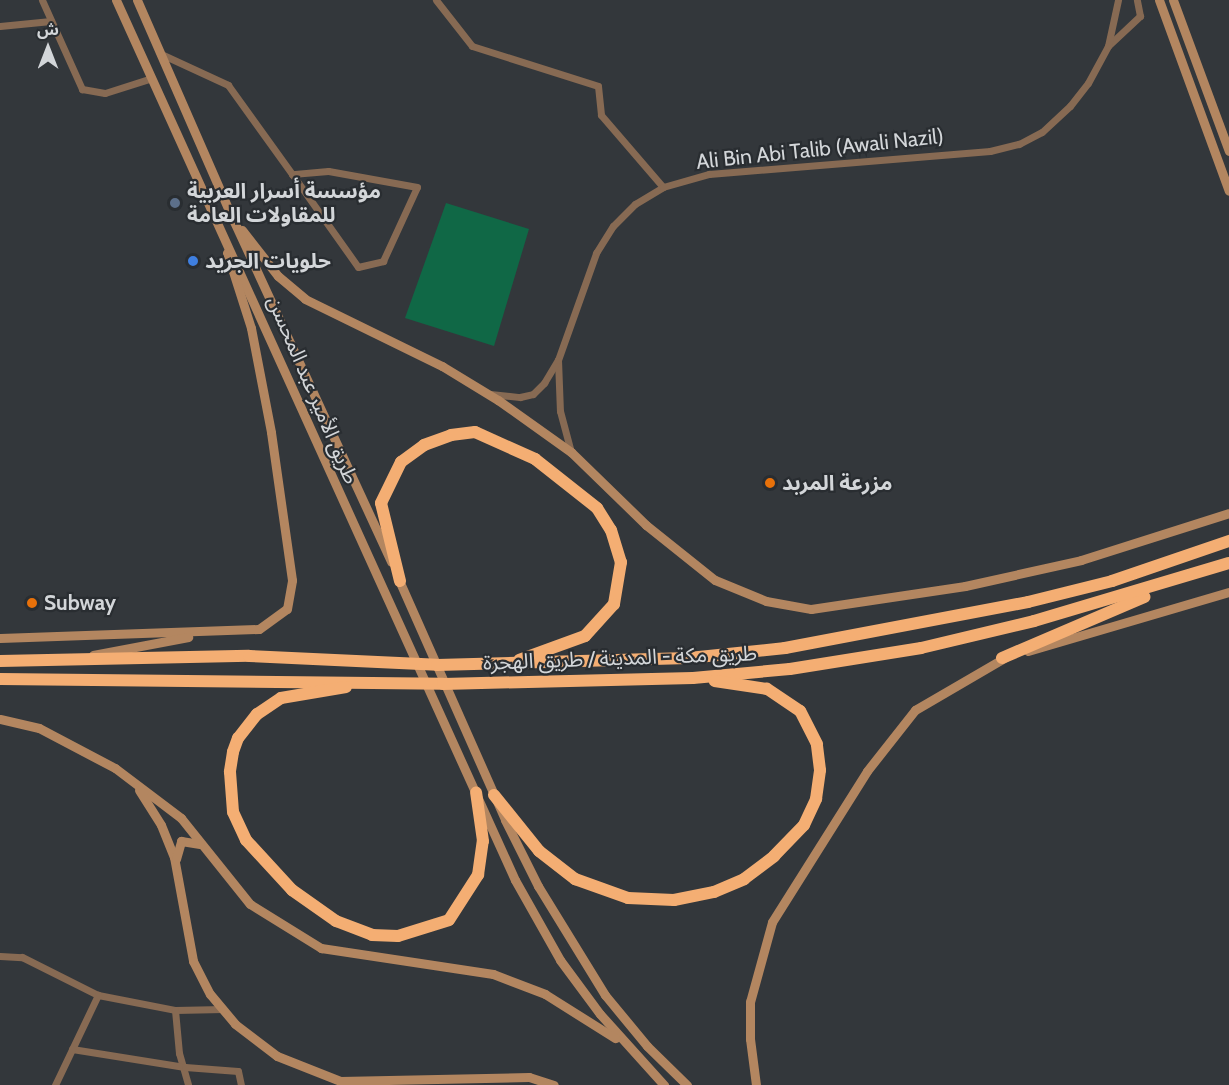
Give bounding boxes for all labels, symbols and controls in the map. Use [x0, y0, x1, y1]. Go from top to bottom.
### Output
north arrow [18, 18, 78, 78]
text: ش [37, 20, 59, 39]
street label: Ali Bin Abi Talib (Awali Nazil) [695, 123, 945, 175]
place label: مؤسسة أسرار العربية للمقاولات العامة [187, 178, 381, 228]
marker: مؤسسة أسرار العربية للمقاولات العامة [168, 196, 182, 210]
place label: حلويات الجريد [205, 248, 331, 274]
marker: حلويات الجريد [186, 254, 200, 268]
street label: طريق الأمير عبد المحسن [262, 292, 364, 488]
place label: مزرعة المربد [782, 470, 892, 496]
marker: مزرعة المربد [763, 476, 777, 490]
place label: Subway [44, 590, 116, 616]
marker: Subway [25, 596, 39, 610]
street label: طريق مكة - المدينة / طريق الهجرة [483, 641, 757, 675]

